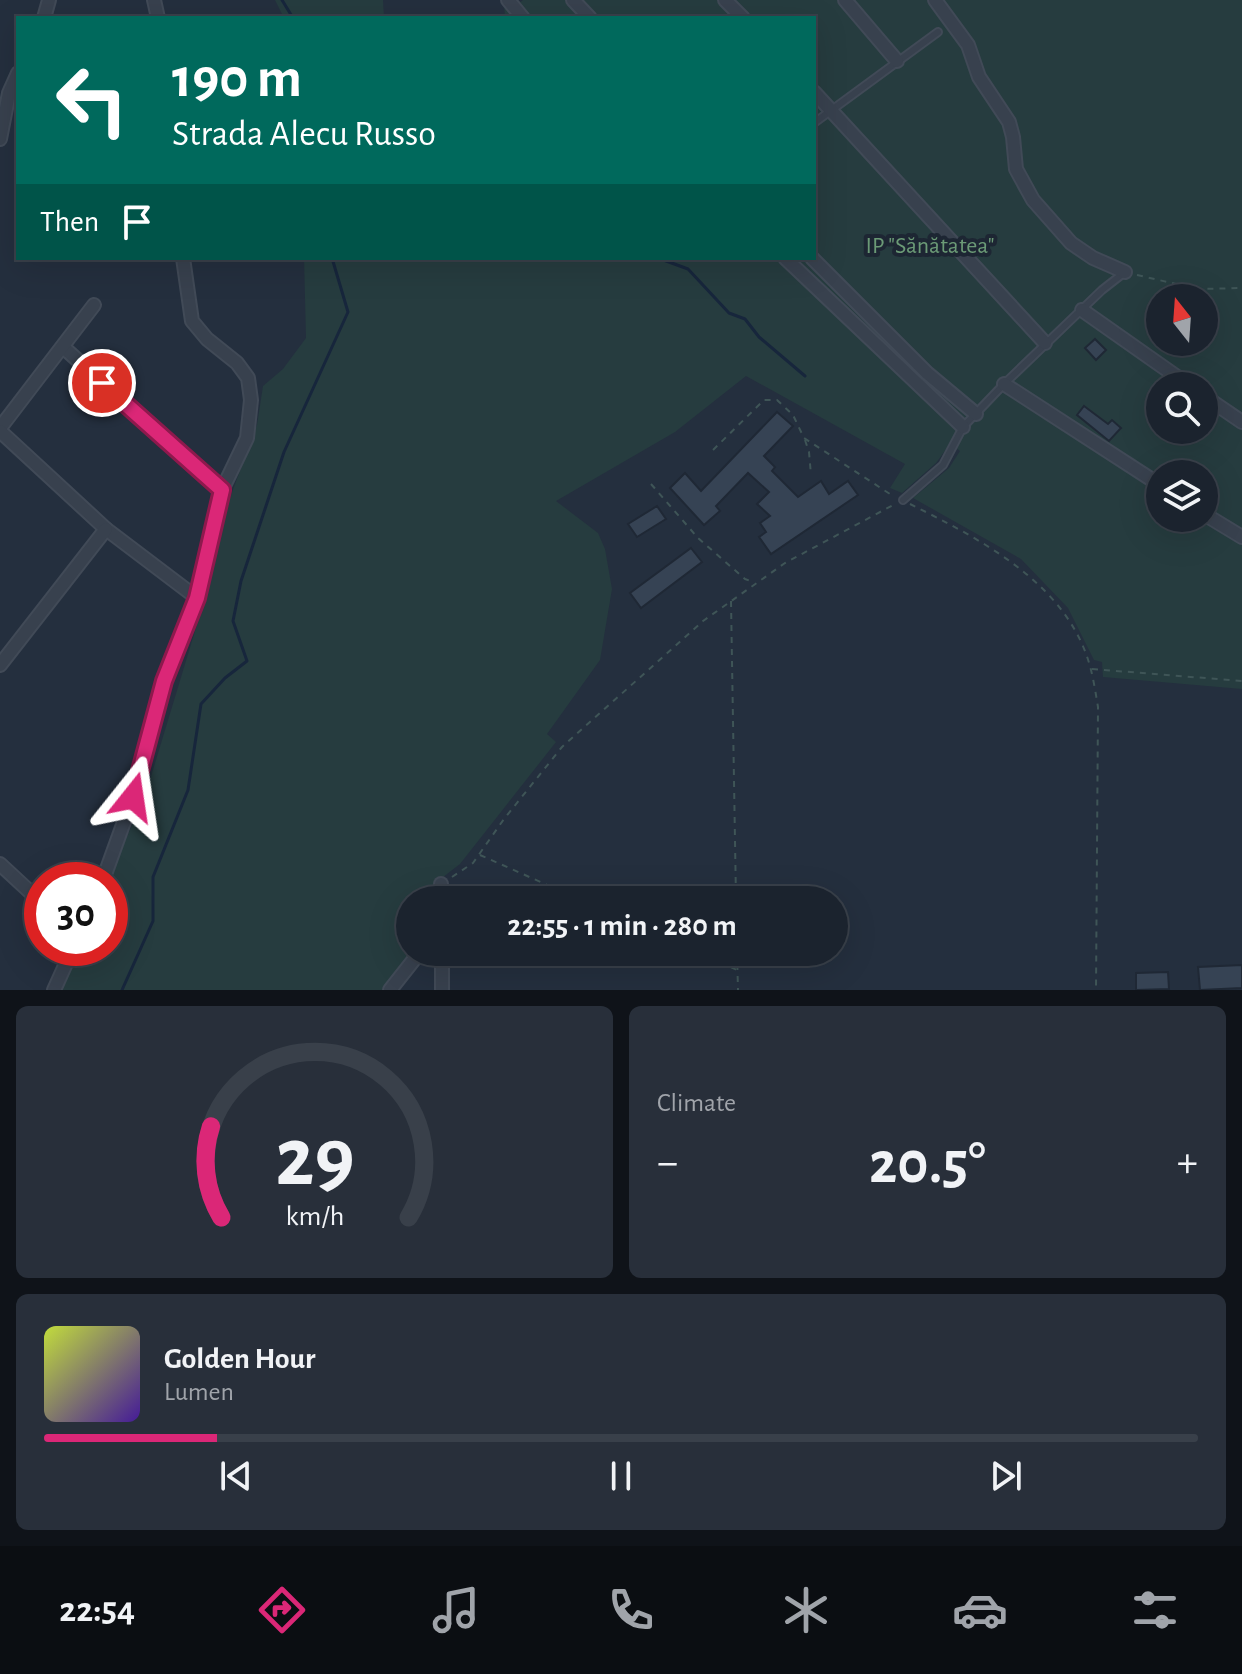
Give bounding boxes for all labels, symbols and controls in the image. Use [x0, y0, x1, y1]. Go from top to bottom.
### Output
icon: left [40, 48, 144, 152]
text: 190 m [172, 51, 302, 107]
text: Strada Alecu Russo [172, 116, 436, 152]
icon: arrive [115, 200, 159, 244]
text: Then [40, 207, 99, 237]
park label: IP "Sănătatea" [865, 234, 995, 258]
north arrow [1146, 284, 1218, 356]
map controls [1146, 284, 1218, 532]
pin [68, 349, 136, 417]
icon: arrive [80, 361, 124, 405]
button: search [1146, 372, 1218, 444]
button: layers [1146, 460, 1218, 532]
position arrow [91, 755, 175, 839]
speed limit sign: 30 [24, 862, 128, 966]
text: 22:55 · 1 min · 280 m [507, 911, 737, 941]
text: Climate [657, 1090, 736, 1116]
text: 29 [275, 1117, 354, 1201]
text: 20.5° [869, 1134, 986, 1194]
text: − [657, 1141, 678, 1185]
text: + [1177, 1141, 1198, 1185]
text: km/h [285, 1202, 344, 1231]
text: Golden Hour [164, 1344, 316, 1374]
text: Lumen [164, 1379, 234, 1405]
icon: previous [214, 1454, 258, 1498]
icon: pause [599, 1454, 643, 1498]
icon: next [984, 1454, 1028, 1498]
icon: directions [254, 1582, 310, 1638]
icon: music [428, 1582, 484, 1638]
icon: phone [603, 1582, 659, 1638]
icon: climate [778, 1582, 834, 1638]
icon: car [952, 1582, 1008, 1638]
icon: filters [1127, 1582, 1183, 1638]
text: 22:54 [59, 1592, 135, 1628]

